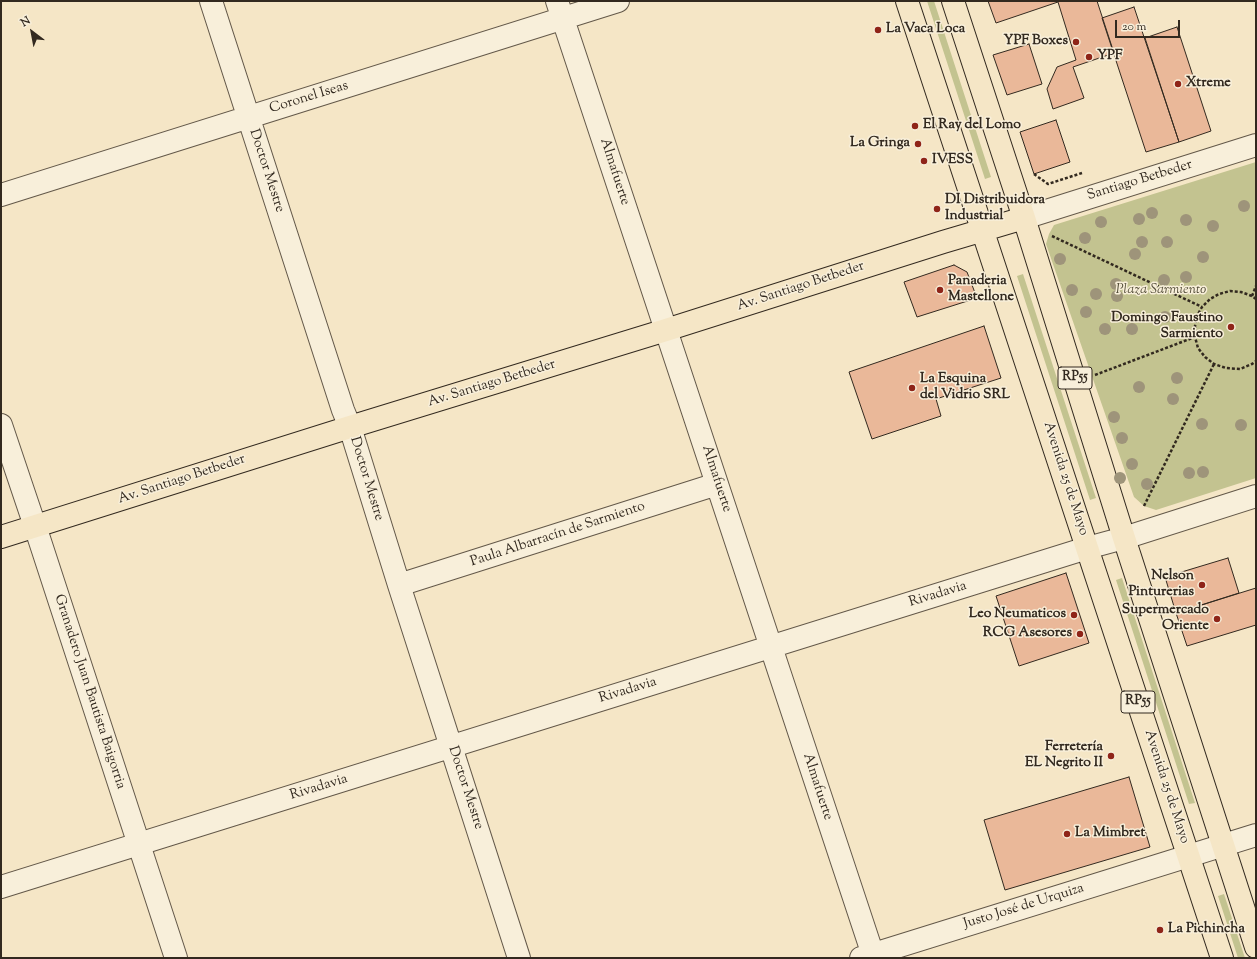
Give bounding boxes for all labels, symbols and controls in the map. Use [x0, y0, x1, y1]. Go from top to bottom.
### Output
north arrow [12, 12, 52, 52]
scale bar [1117, 12, 1182, 38]
text: N [18, 13, 34, 31]
text: 20 m [1122, 18, 1146, 36]
place label: La Vaca Loca [886, 22, 965, 38]
marker: La Vaca Loca [873, 25, 883, 35]
place label: YPF Boxes [1003, 34, 1068, 50]
marker: YPF Boxes [1071, 37, 1081, 47]
place label: YPF [1097, 49, 1123, 65]
marker: YPF [1084, 52, 1094, 62]
place label: Xtreme [1186, 76, 1231, 92]
street label: Coronel Iseas [268, 78, 350, 118]
marker: Xtreme [1173, 79, 1183, 89]
place label: El Ray del Lomo [923, 118, 1021, 134]
marker: El Ray del Lomo [910, 121, 920, 131]
street label: Doctor Mestre [245, 127, 287, 215]
street label: Almafuerte [595, 136, 633, 208]
place label: La Gringa [850, 136, 910, 152]
marker: La Gringa [913, 139, 923, 149]
place label: IVESS [932, 153, 973, 169]
marker: IVESS [919, 156, 929, 166]
street label: Santiago Betbeder [1085, 157, 1195, 205]
place label: DI Distribuidora Industrial [945, 193, 1045, 226]
marker: DI Distribuidora Industrial [932, 204, 942, 214]
street label: Av. Santiago Betbeder [735, 259, 867, 315]
place label: Panaderia Mastellone [948, 274, 1014, 306]
park label: Plaza Sarmiento [1116, 283, 1206, 299]
marker: Panaderia Mastellone [935, 285, 945, 295]
place label: Domingo Faustino Sarmiento [1111, 311, 1223, 344]
marker: Domingo Faustino Sarmiento [1226, 322, 1236, 332]
street label: Av. Santiago Betbeder [426, 357, 558, 411]
road number: RP55 [1058, 367, 1092, 389]
place label: La Esquina del Vidrio SRL [920, 372, 1010, 404]
marker: La Esquina del Vidrio SRL [907, 383, 917, 393]
street label: Avenida 25 de Mayo [1039, 420, 1091, 538]
street label: Doctor Mestre [345, 435, 387, 523]
street label: Almafuerte [697, 443, 735, 515]
street label: Av. Santiago Betbeder [116, 452, 248, 508]
street label: Paula Albarracín de Sarmiento [469, 499, 647, 571]
place label: Nelson Pinturerias [1128, 569, 1194, 602]
street label: Rivadavia [907, 578, 969, 612]
marker: Nelson Pinturerias [1197, 580, 1207, 590]
street label: Granadero Juan Bautista Baigorria [50, 592, 128, 792]
place label: Supermercado Oriente [1122, 603, 1209, 636]
place label: Leo Neumaticos [969, 607, 1066, 623]
marker: Leo Neumaticos [1069, 610, 1079, 620]
marker: Supermercado Oriente [1212, 614, 1222, 624]
place label: RCG Asesores [983, 626, 1072, 642]
marker: RCG Asesores [1075, 629, 1085, 639]
street label: Rivadavia [597, 674, 659, 708]
road number: RP55 [1121, 691, 1155, 713]
street label: Avenida 25 de Mayo [1140, 728, 1192, 846]
place label: Ferretería EL Negrito II [1025, 740, 1103, 772]
street label: Doctor Mestre [444, 744, 486, 832]
street label: Almafuerte [798, 751, 836, 823]
marker: Ferretería EL Negrito II [1106, 751, 1116, 761]
street label: Rivadavia [288, 771, 350, 805]
place label: La Mimbret [1075, 826, 1145, 842]
marker: La Mimbret [1062, 829, 1072, 839]
street label: Justo José de Urquiza [962, 881, 1086, 933]
place label: La Pichincha [1168, 922, 1245, 938]
marker: La Pichincha [1155, 925, 1165, 935]

